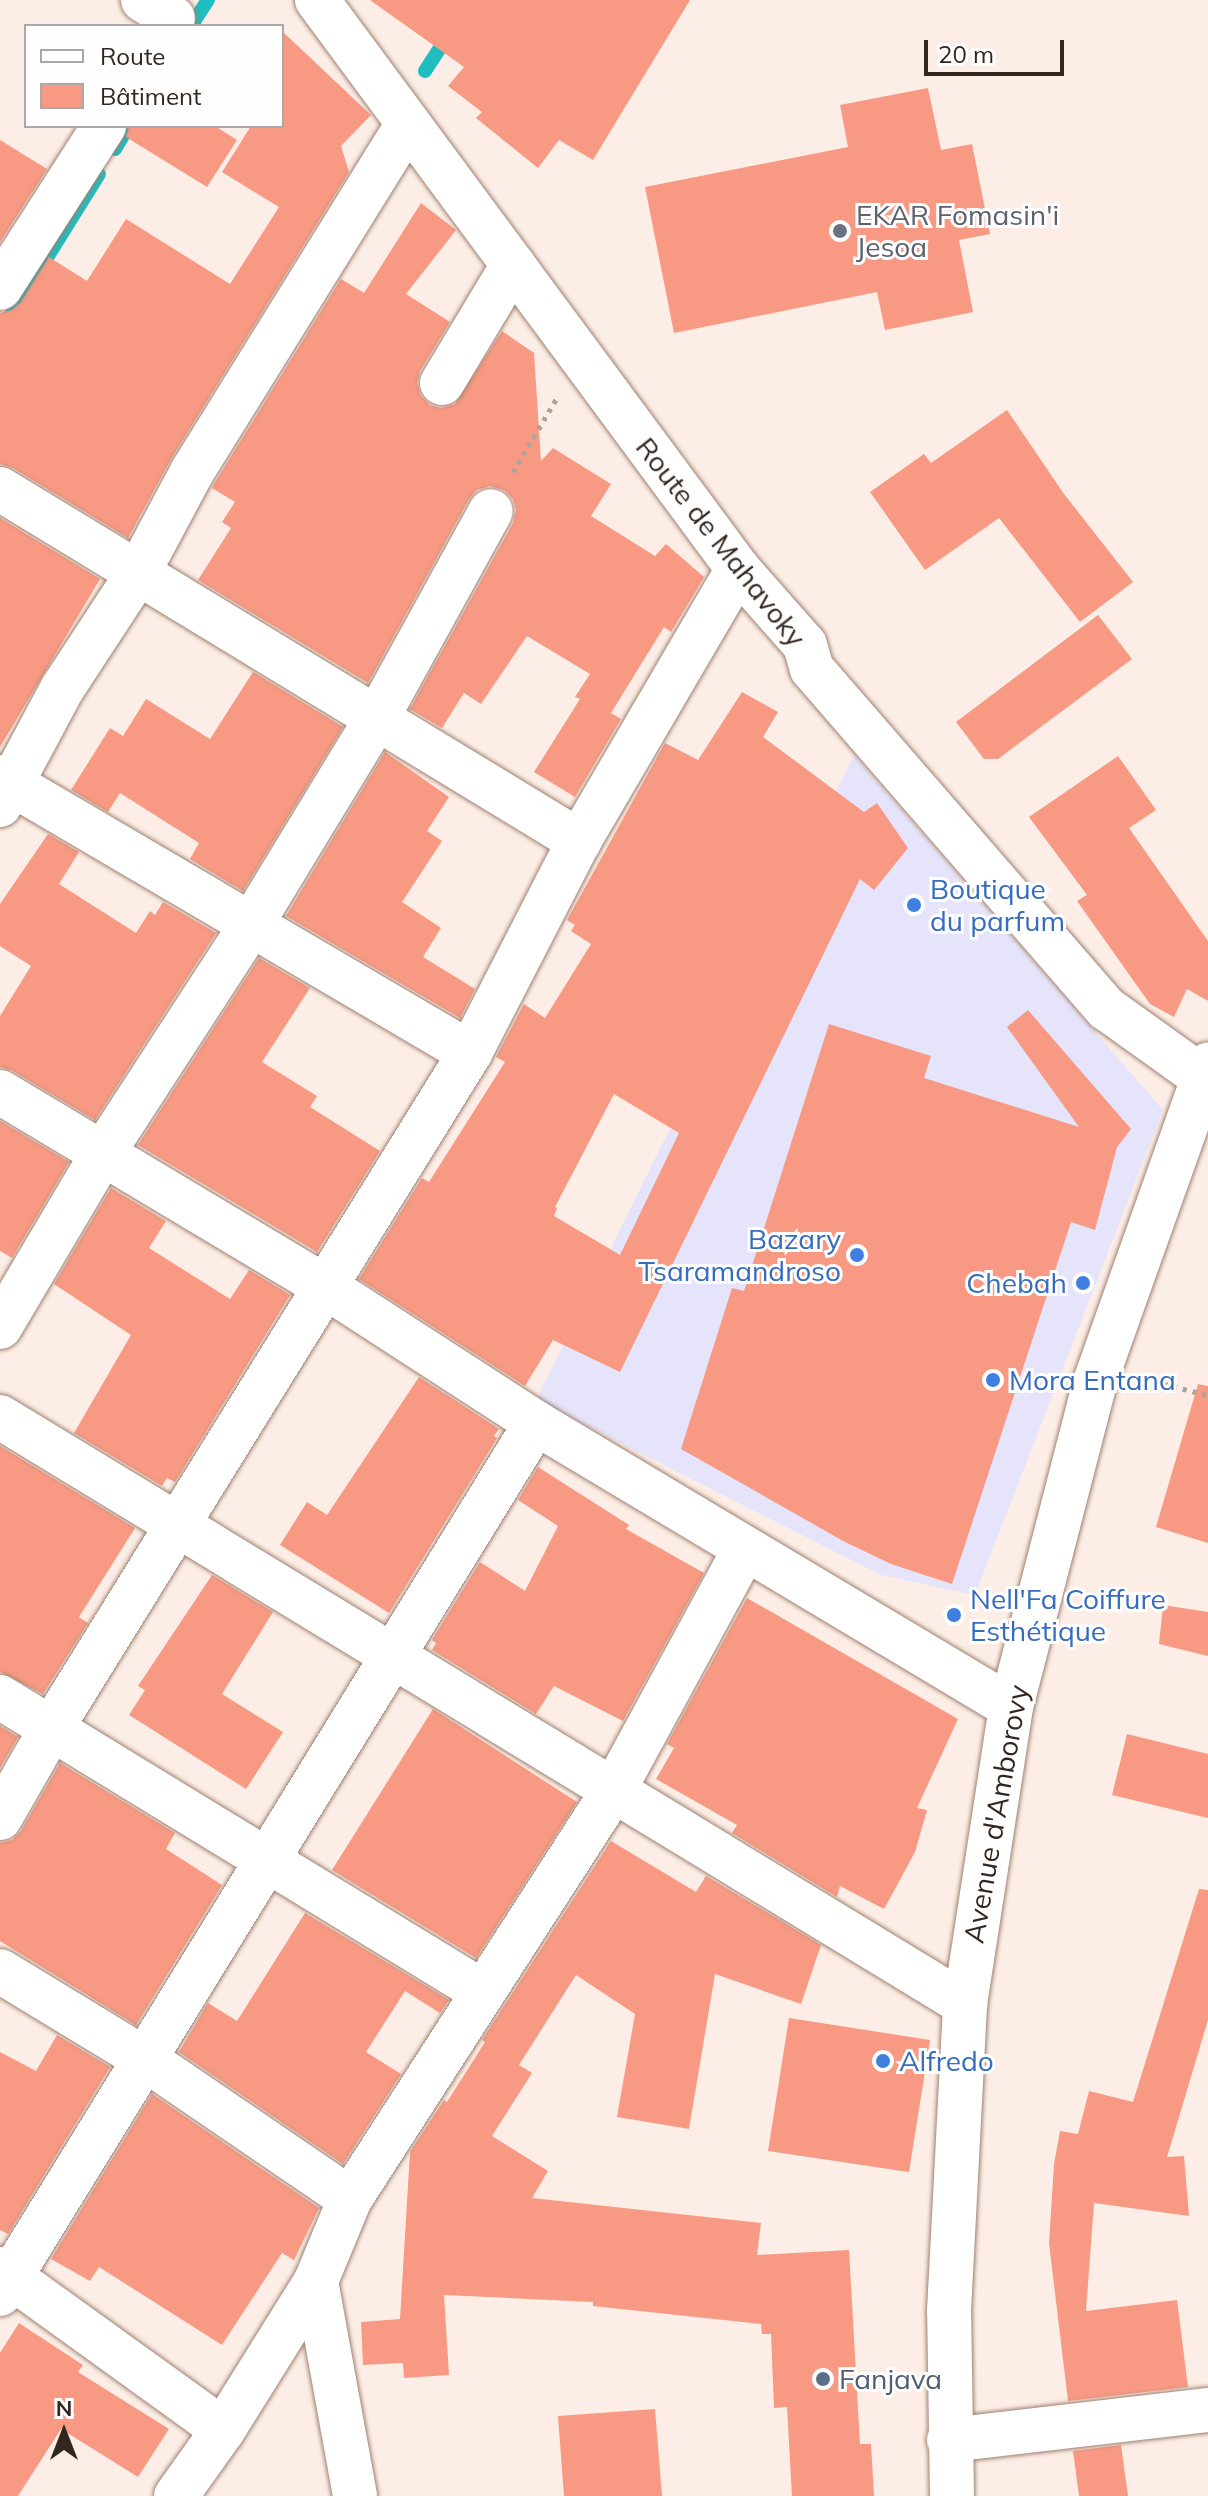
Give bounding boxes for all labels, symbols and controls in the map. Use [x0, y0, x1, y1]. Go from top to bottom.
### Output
legend [24, 24, 284, 128]
scale bar [928, 24, 1068, 74]
text: 20 m [938, 39, 994, 69]
text: Route [100, 41, 165, 71]
text: Bâtiment [100, 81, 201, 111]
place label: EKAR Fomasin'i Jesoa [856, 198, 1059, 264]
marker: EKAR Fomasin'i Jesoa [831, 222, 849, 240]
street label: Route de Mahavoky [629, 431, 813, 653]
place label: Boutique du parfum [930, 872, 1065, 938]
marker: Boutique du parfum [905, 896, 923, 914]
place label: Bazary Tsaramandroso [638, 1222, 841, 1288]
marker: Bazary Tsaramandroso [848, 1246, 866, 1264]
place label: Chebah [966, 1266, 1067, 1300]
marker: Chebah [1074, 1274, 1092, 1292]
place label: Mora Entana [1009, 1363, 1176, 1397]
marker: Mora Entana [984, 1371, 1002, 1389]
place label: Nell'Fa Coiffure Esthétique [970, 1582, 1166, 1648]
marker: Nell'Fa Coiffure Esthétique [945, 1606, 963, 1624]
street label: Avenue d'Amborovy [957, 1682, 1035, 1946]
place label: Alfredo [899, 2044, 994, 2078]
marker: Alfredo [874, 2052, 892, 2070]
place label: Fanjava [839, 2362, 942, 2396]
marker: Fanjava [814, 2370, 832, 2388]
north arrow [24, 2392, 104, 2472]
text: N [56, 2394, 72, 2422]

